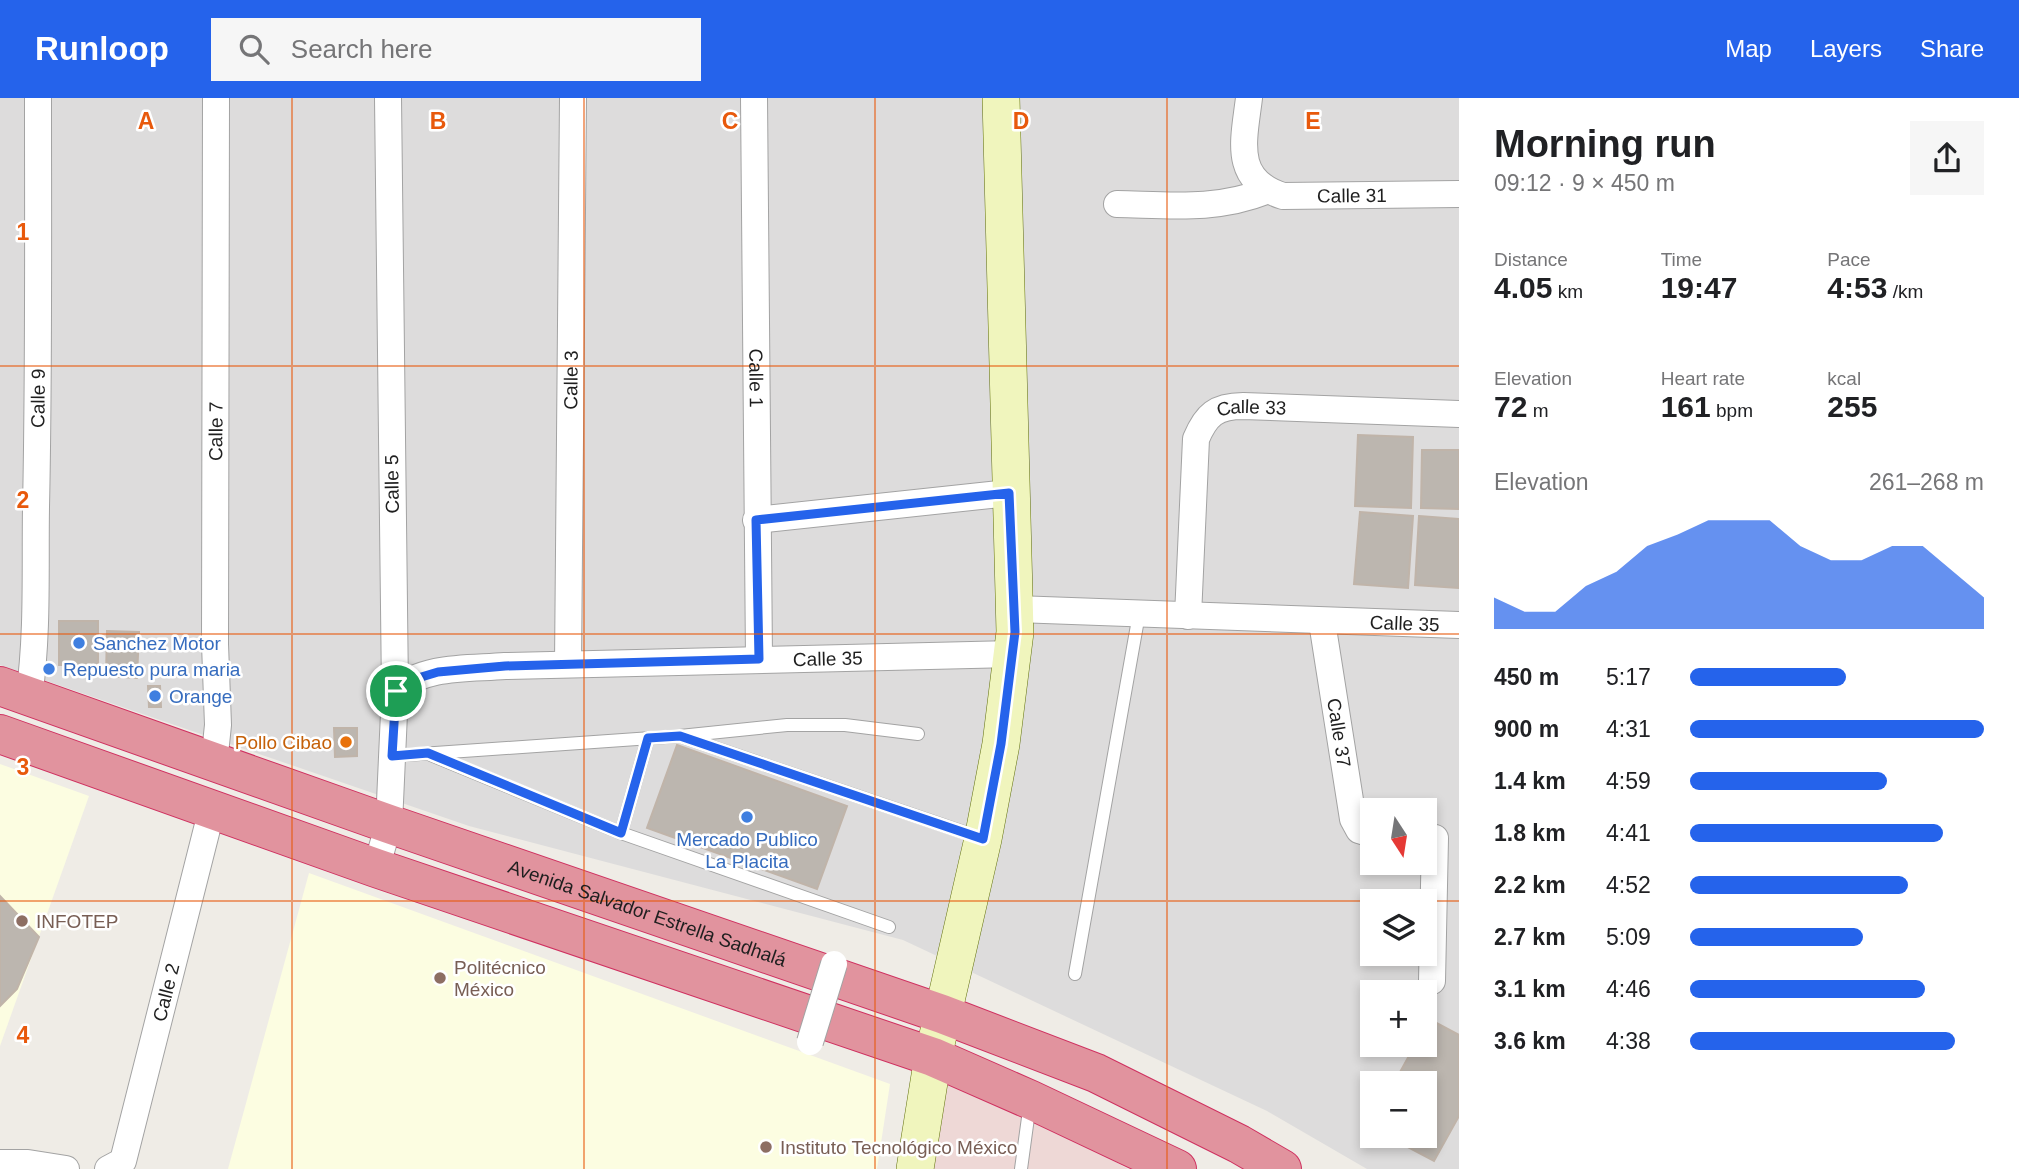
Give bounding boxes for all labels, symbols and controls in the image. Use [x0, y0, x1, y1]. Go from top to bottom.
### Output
search box [211, 18, 701, 81]
text: Runloop [35, 30, 169, 67]
icon: search [235, 30, 273, 68]
text: Search here [291, 34, 432, 64]
text: Map [1725, 35, 1772, 62]
text: Layers [1810, 35, 1882, 62]
text: Share [1920, 35, 1984, 62]
text: A [138, 108, 154, 134]
text: B [430, 108, 446, 134]
text: C [722, 108, 738, 134]
text: D [1013, 108, 1029, 134]
text: E [1305, 108, 1321, 134]
button: share [1910, 121, 1984, 195]
text: Morning run [1494, 123, 1716, 165]
text: 09:12 · 9 × 450 m [1494, 170, 1675, 196]
street label: Calle 31 [1317, 184, 1387, 206]
text: 1 [17, 219, 30, 245]
text: Distance [1494, 249, 1568, 270]
text: Time [1661, 249, 1702, 270]
text: Pace [1827, 249, 1871, 270]
text: 4.05 [1494, 271, 1552, 304]
text: 19:47 [1661, 271, 1737, 304]
text: 4:53 [1827, 271, 1887, 304]
text: km [1552, 281, 1583, 302]
text: /km [1887, 281, 1923, 302]
street label: Calle 1 [746, 348, 767, 408]
street label: Calle 3 [560, 350, 581, 410]
text: Elevation [1494, 368, 1572, 389]
text: Heart rate [1661, 368, 1745, 389]
text: kcal [1827, 368, 1861, 389]
street label: Calle 9 [27, 369, 48, 428]
text: 72 [1494, 390, 1527, 423]
text: 161 [1661, 390, 1711, 423]
text: 255 [1827, 390, 1877, 423]
street label: Calle 33 [1214, 395, 1287, 420]
text: m [1527, 400, 1548, 421]
text: bpm [1711, 400, 1753, 421]
street label: Calle 7 [205, 402, 226, 461]
street label: Calle 5 [381, 454, 403, 514]
text: Elevation [1494, 469, 1589, 495]
text: 261–268 m [1869, 469, 1984, 495]
text: 2 [17, 487, 29, 513]
street label: Calle 35 [1369, 611, 1440, 635]
place label: Sanchez Motor [93, 633, 221, 654]
marker: Sanchez Motor [71, 635, 87, 651]
street label: Calle 35 [793, 647, 863, 670]
place label: Repuesto pura maria [63, 659, 241, 680]
marker: Repuesto pura maria [41, 661, 57, 677]
pin [366, 661, 426, 721]
text: 450 m [1494, 664, 1559, 690]
text: 5:17 [1606, 664, 1651, 690]
icon: arrive [377, 672, 415, 710]
place label: Orange [169, 686, 232, 707]
marker: Orange [147, 688, 163, 704]
street label: Calle 37 [1324, 697, 1355, 769]
text: 900 m [1494, 716, 1559, 742]
text: 4:31 [1606, 716, 1651, 742]
place label: Pollo Cibao [235, 732, 332, 753]
marker: Pollo Cibao [338, 734, 354, 750]
text: 3 [17, 754, 29, 780]
text: 1.4 km [1494, 768, 1566, 794]
text: 4:59 [1606, 768, 1651, 794]
north arrow [1360, 798, 1437, 875]
map controls [1360, 798, 1437, 1148]
marker: Mercado Publico La Placita [739, 809, 755, 825]
text: 1.8 km [1494, 820, 1566, 846]
text: 4:41 [1606, 820, 1651, 846]
place label: Mercado Publico La Placita [676, 829, 818, 872]
street label: Avenida Salvador Estrella Sadhalá [506, 855, 790, 970]
text: 2.2 km [1494, 872, 1566, 898]
text: 4:52 [1606, 872, 1651, 898]
button: layers [1360, 889, 1437, 966]
place label: INFOTEP [36, 911, 118, 932]
marker: INFOTEP [14, 913, 30, 929]
text: 2.7 km [1494, 924, 1566, 950]
text: 5:09 [1606, 924, 1651, 950]
place label: Politécnico México [454, 957, 546, 1000]
street label: Calle 2 [148, 961, 183, 1024]
marker: Politécnico México [432, 970, 448, 986]
text: 3.1 km [1494, 976, 1566, 1002]
text: 4:46 [1606, 976, 1651, 1002]
button: + [1360, 980, 1437, 1057]
text: 4 [17, 1022, 30, 1048]
text: 3.6 km [1494, 1028, 1566, 1054]
text: 4:38 [1606, 1028, 1651, 1054]
button: − [1360, 1071, 1437, 1148]
place label: Instituto Tecnológico México [780, 1137, 1017, 1158]
marker: Instituto Tecnológico México [758, 1139, 774, 1155]

